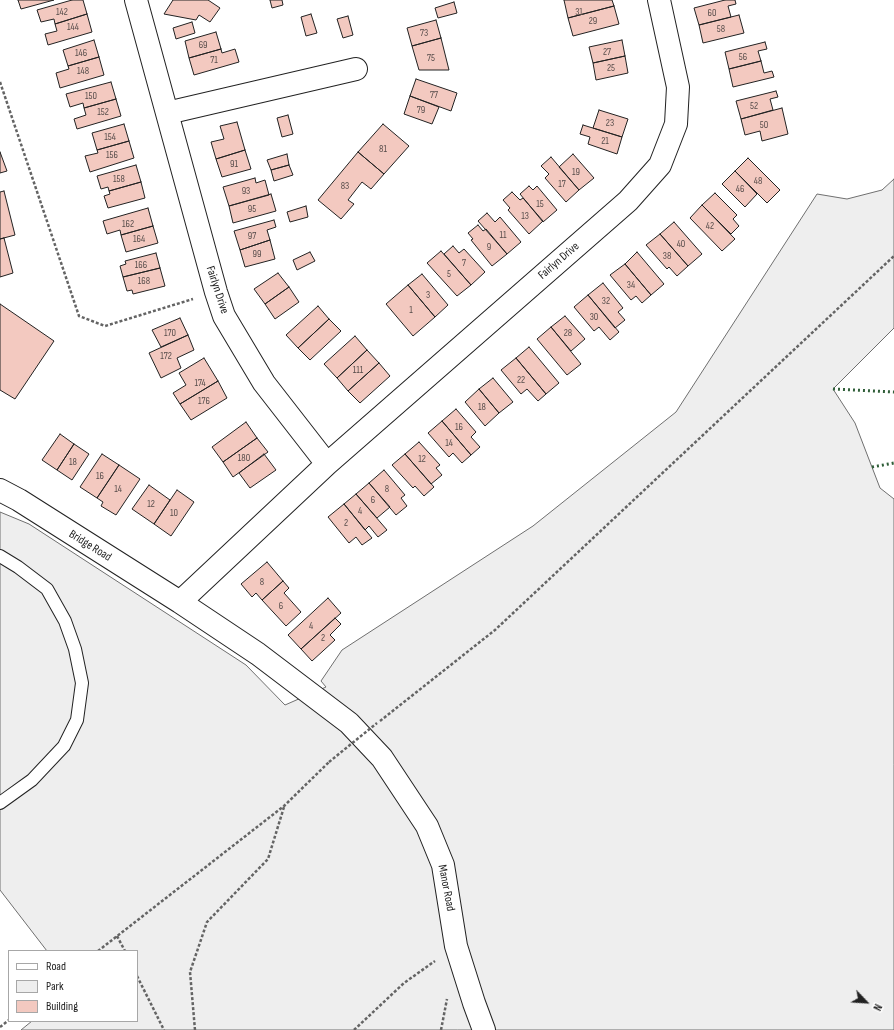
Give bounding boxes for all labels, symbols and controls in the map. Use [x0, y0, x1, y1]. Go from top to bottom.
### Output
house number: 142 [56, 6, 68, 18]
house number: 31 [575, 6, 583, 18]
house number: 60 [708, 7, 716, 19]
house number: 29 [589, 15, 597, 27]
house number: 144 [67, 21, 79, 33]
house number: 58 [717, 23, 725, 35]
house number: 73 [420, 27, 428, 39]
house number: 69 [199, 39, 207, 51]
house number: 27 [603, 46, 611, 58]
house number: 146 [75, 47, 87, 59]
house number: 56 [739, 51, 747, 63]
house number: 75 [427, 52, 435, 64]
house number: 71 [210, 54, 218, 66]
house number: 25 [607, 62, 615, 74]
house number: 148 [77, 65, 89, 77]
house number: 77 [430, 89, 438, 101]
house number: 150 [85, 90, 97, 102]
house number: 52 [750, 100, 758, 112]
house number: 79 [417, 104, 425, 116]
house number: 152 [97, 106, 109, 118]
house number: 23 [606, 117, 614, 129]
house number: 50 [760, 119, 768, 131]
house number: 154 [104, 131, 116, 143]
house number: 21 [601, 135, 609, 147]
house number: 81 [379, 143, 387, 155]
house number: 156 [106, 149, 118, 161]
house number: 91 [230, 158, 238, 170]
house number: 19 [572, 166, 580, 178]
house number: 158 [113, 173, 125, 185]
house number: 48 [754, 175, 762, 187]
house number: 17 [558, 178, 566, 190]
house number: 83 [341, 180, 349, 192]
house number: 46 [736, 183, 744, 195]
house number: 93 [242, 185, 250, 197]
house number: 15 [536, 198, 544, 210]
house number: 95 [248, 203, 256, 215]
house number: 13 [521, 210, 529, 222]
house number: 162 [122, 218, 134, 230]
house number: 42 [706, 220, 714, 232]
house number: 11 [500, 229, 506, 241]
house number: 97 [248, 230, 256, 242]
house number: 164 [133, 233, 145, 245]
house number: 40 [677, 238, 685, 250]
street label: Fairlyn Drive [536, 239, 582, 283]
house number: 9 [487, 241, 491, 253]
house number: 99 [253, 248, 261, 260]
house number: 38 [663, 250, 671, 262]
house number: 7 [462, 257, 466, 269]
house number: 166 [135, 259, 147, 271]
street label: Fairlyn Drive [203, 264, 231, 316]
house number: 5 [447, 268, 451, 280]
house number: 168 [138, 275, 150, 287]
house number: 34 [627, 279, 635, 291]
house number: 3 [426, 289, 430, 301]
house number: 32 [602, 295, 610, 307]
house number: 1 [409, 304, 413, 316]
house number: 30 [590, 311, 598, 323]
house number: 170 [164, 327, 176, 339]
house number: 28 [564, 327, 572, 339]
house number: 172 [160, 350, 172, 362]
house number: 111 [353, 364, 363, 376]
house number: 22 [517, 374, 525, 386]
house number: 174 [194, 377, 206, 389]
house number: 176 [198, 395, 210, 407]
house number: 18 [478, 401, 486, 413]
house number: 16 [455, 421, 463, 433]
house number: 14 [445, 437, 453, 449]
house number: 180 [238, 452, 250, 464]
house number: 12 [418, 453, 426, 465]
house number: 18 [69, 456, 77, 468]
house number: 16 [96, 470, 104, 482]
house number: 14 [114, 483, 122, 495]
house number: 8 [385, 483, 389, 495]
house number: 6 [371, 494, 375, 506]
house number: 12 [147, 498, 155, 510]
house number: 4 [358, 505, 362, 517]
house number: 10 [170, 507, 178, 519]
house number: 2 [344, 517, 348, 529]
street label: Bridge Road [66, 527, 114, 565]
house number: 8 [260, 576, 264, 588]
house number: 6 [279, 600, 283, 612]
house number: 4 [309, 620, 313, 632]
house number: 2 [321, 632, 325, 644]
street label: Manor Road [434, 863, 458, 913]
legend [8, 950, 138, 1022]
text: Road [46, 959, 66, 974]
text: Park [46, 979, 64, 994]
north arrow [846, 982, 886, 1022]
text: Building [46, 999, 78, 1014]
text: N [870, 1002, 884, 1013]

